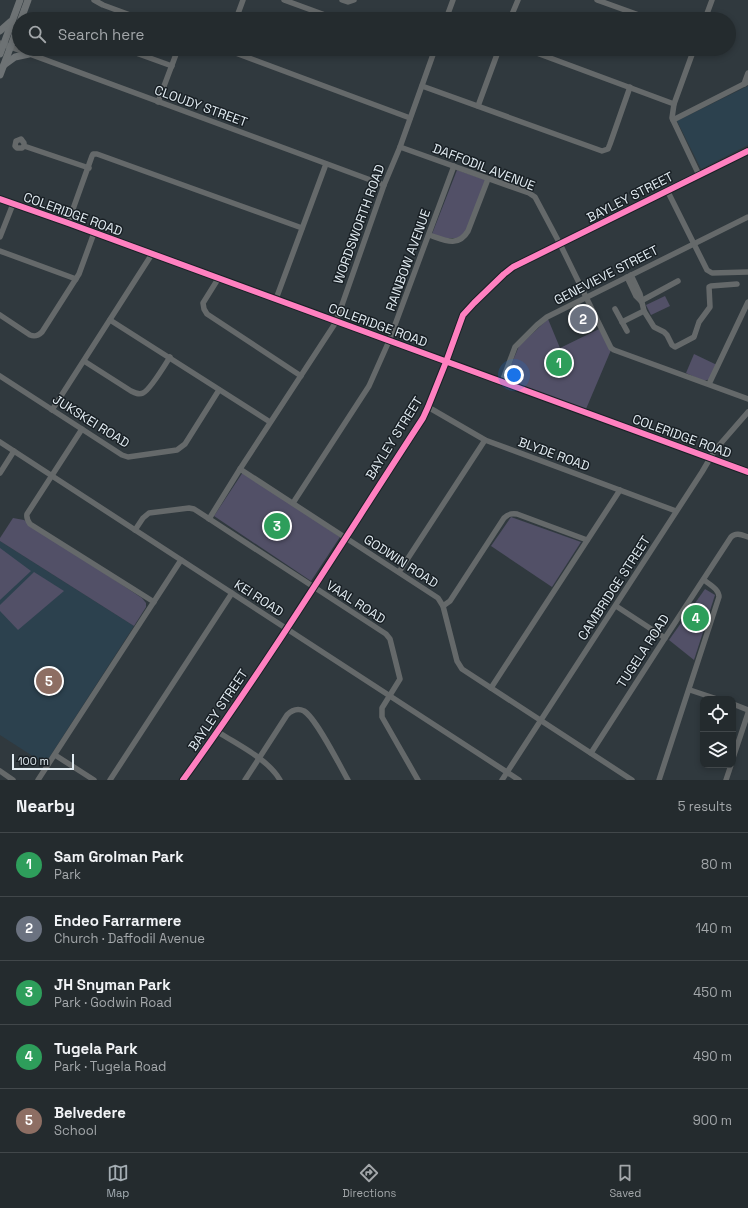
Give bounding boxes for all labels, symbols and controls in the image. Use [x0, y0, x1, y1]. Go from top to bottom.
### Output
search box [12, 12, 736, 56]
icon: search [26, 23, 48, 45]
text: Search here [58, 25, 144, 44]
street label: CLOUDY STREET [152, 81, 250, 131]
street label: DAFFODIL AVENUE [430, 140, 538, 194]
street label: WORDSWORTH ROAD [329, 162, 389, 286]
street label: BAYLEY STREET [584, 168, 676, 226]
street label: COLERIDGE ROAD [21, 188, 125, 240]
street label: RAINBOW AVENUE [382, 207, 434, 313]
street label: GENEVIEVE STREET [551, 241, 661, 309]
street label: COLERIDGE ROAD [326, 299, 430, 351]
pin: 2 [570, 304, 596, 334]
pin: 1 [546, 348, 572, 378]
your location [504, 365, 524, 385]
street label: JUKSKEI ROAD [49, 391, 133, 451]
street label: BAYLEY STREET [362, 393, 427, 483]
street label: COLERIDGE ROAD [630, 410, 734, 462]
street label: BLYDE ROAD [516, 433, 592, 475]
pin: 3 [264, 511, 290, 541]
street label: GODWIN ROAD [360, 531, 442, 591]
street label: CAMBRIDGE STREET [574, 532, 654, 643]
street label: KEI ROAD [231, 576, 287, 620]
street label: VAAL ROAD [323, 577, 389, 627]
pin: 4 [683, 603, 709, 633]
street label: TUGELA ROAD [613, 611, 673, 691]
pin: 5 [36, 666, 62, 696]
street label: BAYLEY STREET [184, 666, 252, 754]
map controls [700, 696, 736, 768]
button: locate [700, 696, 736, 732]
button: layers [700, 732, 736, 768]
scale bar [12, 752, 74, 771]
text: 100 m [18, 754, 49, 768]
text: Nearby [16, 795, 75, 817]
text: 5 results [678, 798, 732, 815]
text: Sam Grolman Park [54, 847, 184, 866]
text: 1 [26, 856, 32, 873]
text: 80 m [701, 856, 732, 873]
text: Park [54, 866, 81, 883]
text: Endeo Farrarmere [54, 911, 181, 930]
text: 2 [25, 920, 33, 937]
text: 140 m [696, 920, 732, 937]
text: Church · Daffodil Avenue [54, 930, 205, 947]
text: JH Snyman Park [54, 975, 171, 994]
text: 3 [25, 984, 33, 1001]
text: 450 m [693, 984, 732, 1001]
text: Park · Godwin Road [54, 994, 172, 1011]
text: Tugela Park [54, 1039, 138, 1058]
text: 4 [25, 1048, 33, 1065]
text: 490 m [693, 1048, 732, 1065]
text: Park · Tugela Road [54, 1058, 166, 1075]
text: Belvedere [54, 1103, 126, 1122]
text: 5 [25, 1112, 33, 1129]
text: 900 m [693, 1112, 732, 1129]
text: School [54, 1122, 97, 1139]
tab: Map [107, 1162, 129, 1200]
tab: Directions [342, 1162, 396, 1200]
tab: Saved [609, 1162, 641, 1200]

